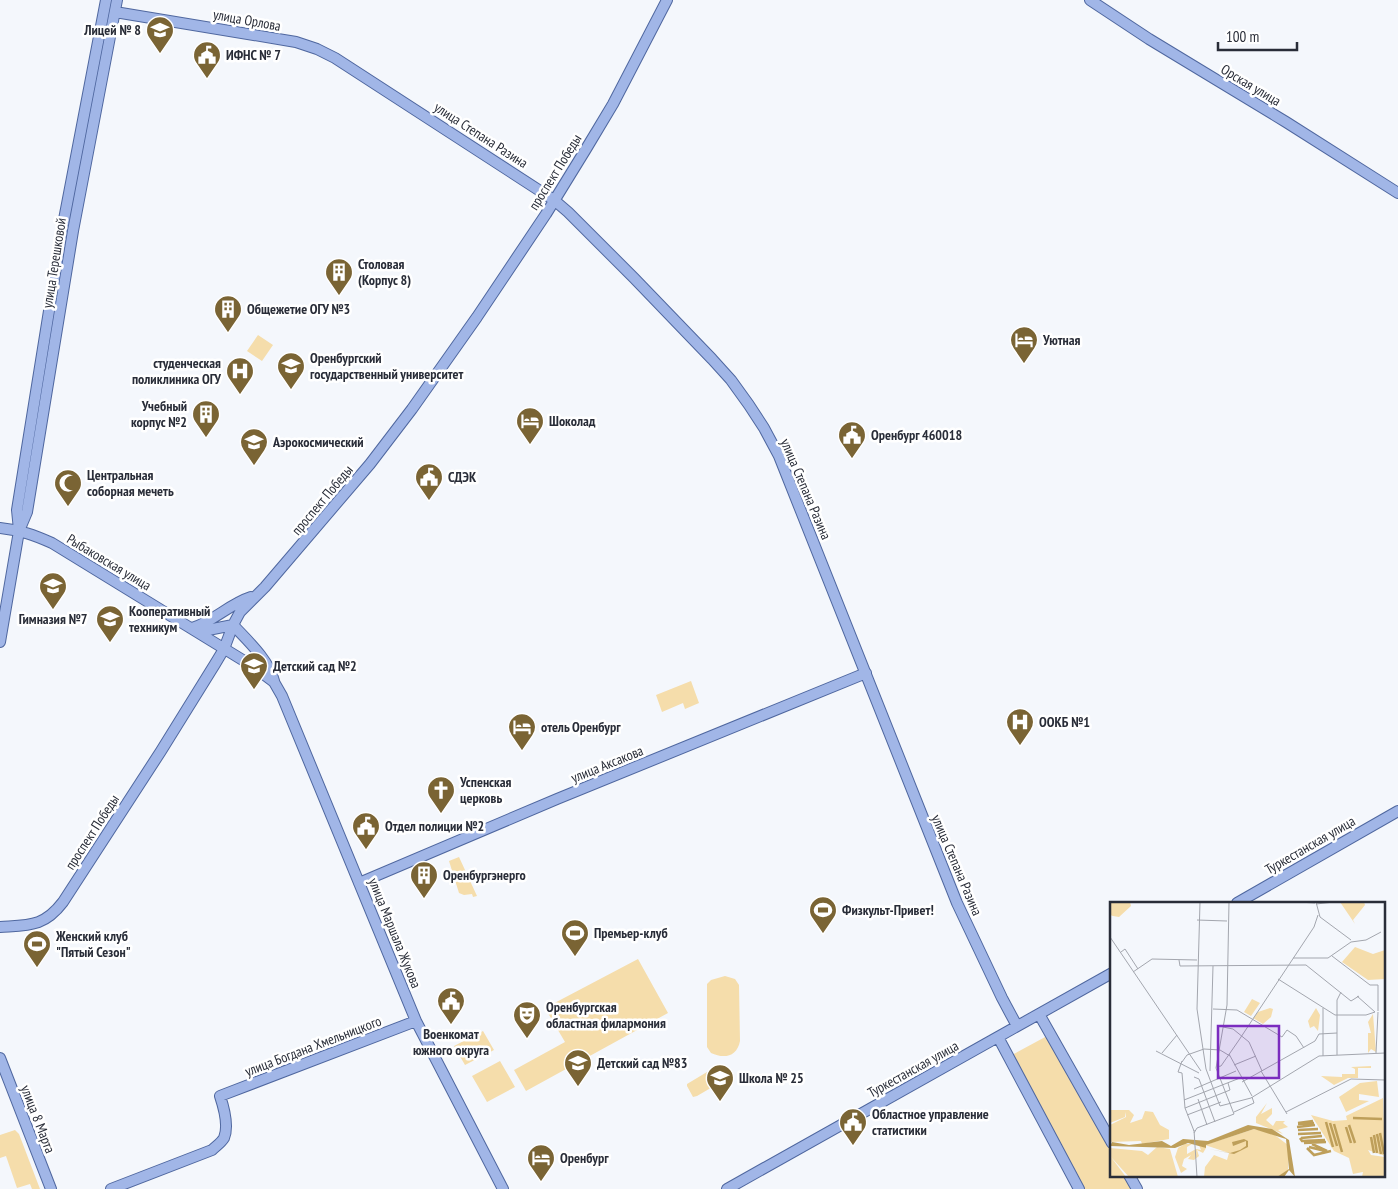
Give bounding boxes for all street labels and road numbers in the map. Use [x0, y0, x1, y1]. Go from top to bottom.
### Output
street label: улица Орлова [212, 5, 282, 35]
street label: Орская улица [1218, 60, 1284, 110]
street label: улица Степана Разина [431, 98, 531, 172]
street label: проспект Победы [525, 131, 585, 213]
street label: улица Терешковой [38, 217, 70, 309]
street label: улица Степана Разина [777, 436, 835, 542]
street label: проспект Победы [287, 461, 357, 539]
street label: Рыбаковская улица [64, 530, 154, 594]
street label: улица Аксакова [568, 741, 646, 787]
street label: проспект Победы [61, 791, 123, 873]
street label: улица Степана Разина [928, 812, 986, 918]
street label: Туркестанская улица [1262, 812, 1358, 878]
street label: улица Маршала Жукова [365, 875, 425, 991]
street label: улица Богдана Хмельницкого [242, 1012, 384, 1080]
street label: Туркестанская улица [864, 1037, 962, 1101]
street label: улица 8 Марта [17, 1082, 59, 1156]

